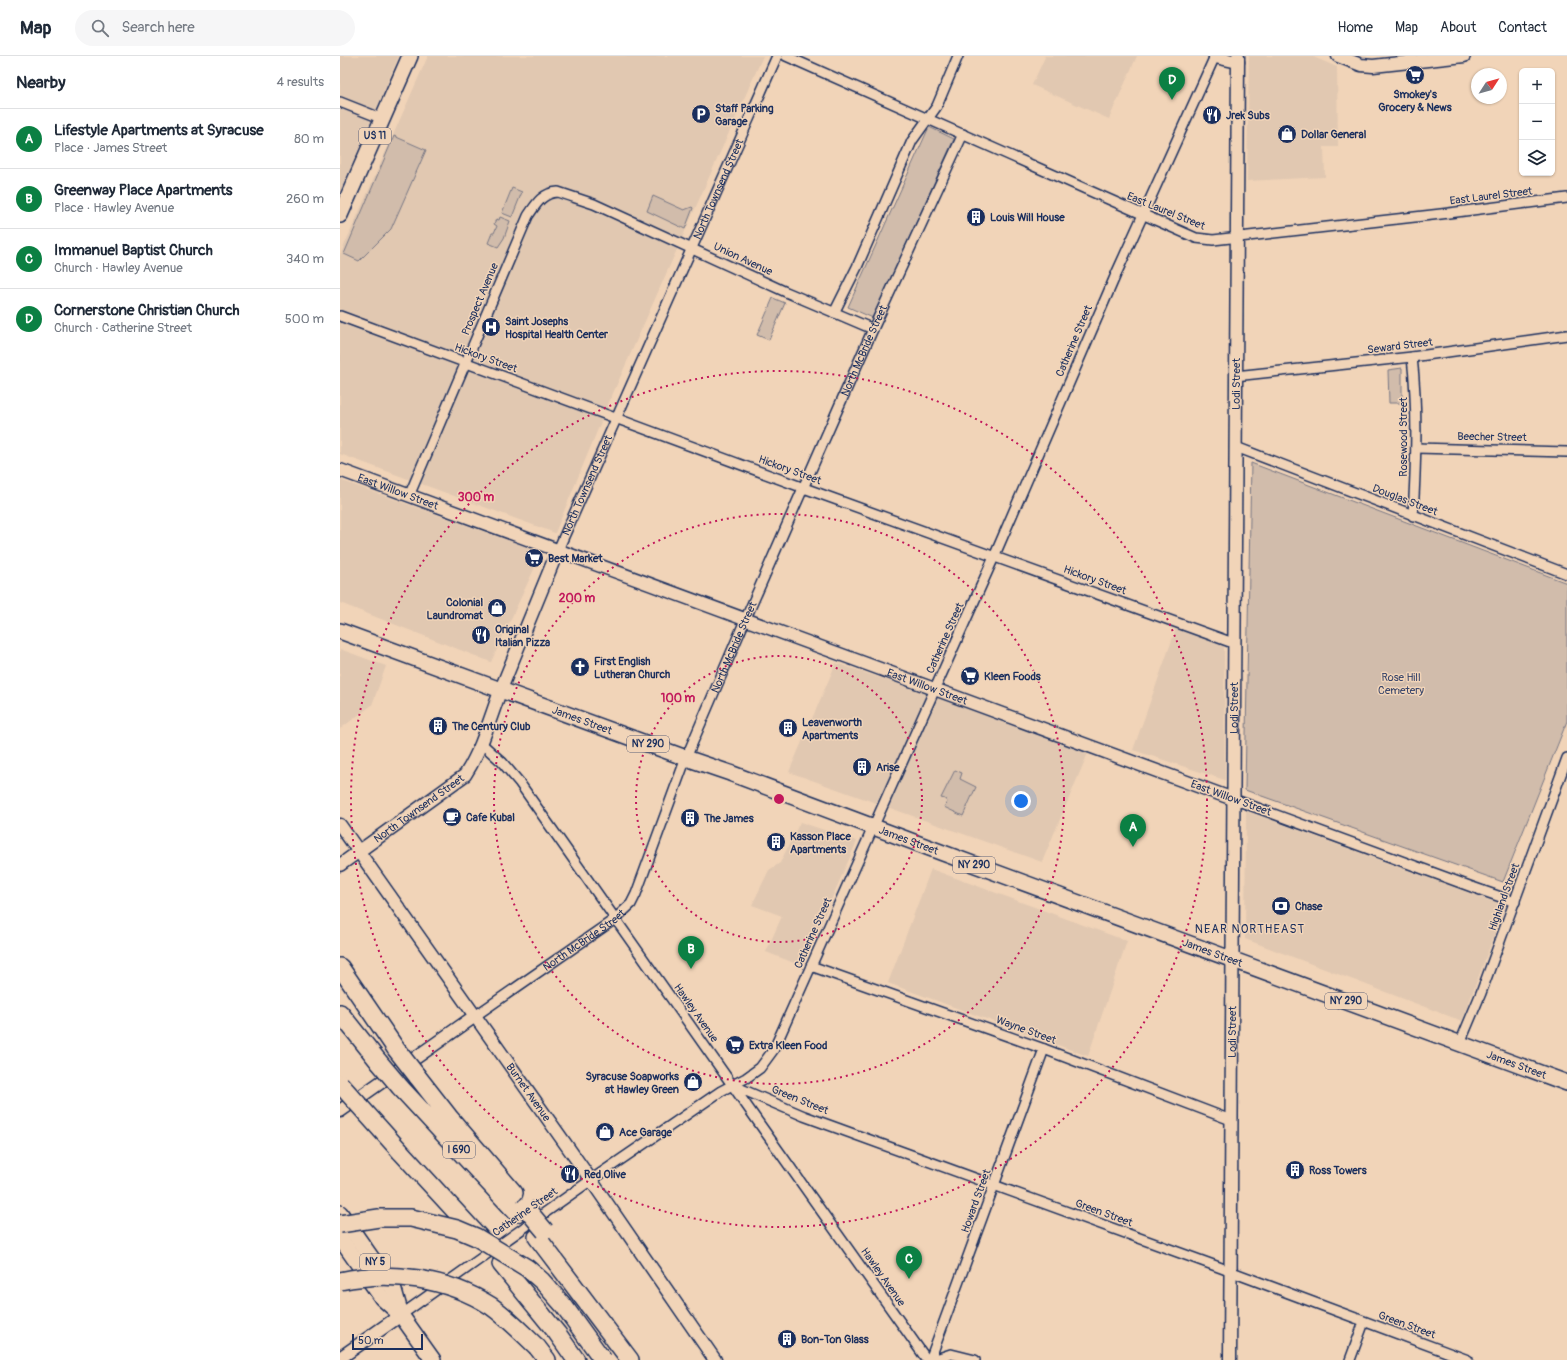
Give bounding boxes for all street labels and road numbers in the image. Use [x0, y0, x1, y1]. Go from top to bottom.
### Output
road number: US 11 [359, 128, 391, 144]
street label: North Townsend Street [690, 136, 746, 241]
street label: East Laurel Street [1449, 184, 1534, 208]
street label: East Laurel Street [1125, 189, 1208, 233]
street label: Union Avenue [711, 240, 775, 279]
street label: Prospect Avenue [459, 260, 501, 337]
street label: North McBride Street [838, 302, 890, 398]
street label: Catherine Street [1053, 303, 1095, 379]
street label: Seward Street [1367, 335, 1434, 356]
street label: Hickory Street [453, 341, 520, 376]
street label: Lodi Street [1229, 358, 1243, 410]
street label: Rosewood Street [1397, 397, 1410, 477]
street label: Beecher Street [1457, 430, 1527, 444]
street label: North Townsend Street [559, 432, 615, 537]
street label: Hickory Street [757, 453, 824, 488]
street label: East Willow Street [356, 471, 441, 512]
street label: Douglas Street [1371, 482, 1440, 519]
street label: Hickory Street [1062, 563, 1129, 598]
street label: North McBride Street [708, 599, 759, 695]
street label: Catherine Street [924, 600, 967, 675]
street label: East Willow Street [885, 666, 970, 707]
street label: Lodi Street [1227, 682, 1241, 734]
street label: James Street [550, 703, 614, 737]
road number: NY 290 [627, 736, 669, 752]
street label: North Townsend Street [371, 771, 467, 845]
street label: East Willow Street [1189, 777, 1274, 819]
street label: James Street [877, 823, 941, 857]
road number: NY 290 [953, 857, 995, 873]
street label: Highland Street [1486, 861, 1522, 933]
street label: Catherine Street [792, 895, 835, 970]
street label: North McBride Street [540, 906, 628, 974]
street label: James Street [1181, 935, 1245, 970]
street label: Hawley Avenue [671, 981, 721, 1045]
road number: NY 290 [1325, 993, 1367, 1009]
street label: Lodi Street [1225, 1006, 1239, 1058]
street label: Wayne Street [994, 1013, 1058, 1047]
street label: James Street [1485, 1047, 1549, 1082]
street label: Burnet Avenue [504, 1060, 554, 1124]
street label: Green Street [770, 1083, 831, 1117]
road number: I 690 [443, 1142, 475, 1158]
street label: Howard Street [958, 1167, 994, 1235]
street label: Catherine Street [490, 1184, 560, 1239]
street label: Green Street [1074, 1197, 1135, 1230]
street label: Hawley Avenue [858, 1245, 908, 1309]
road number: NY 5 [360, 1254, 390, 1270]
street label: Green Street [1377, 1309, 1438, 1342]

